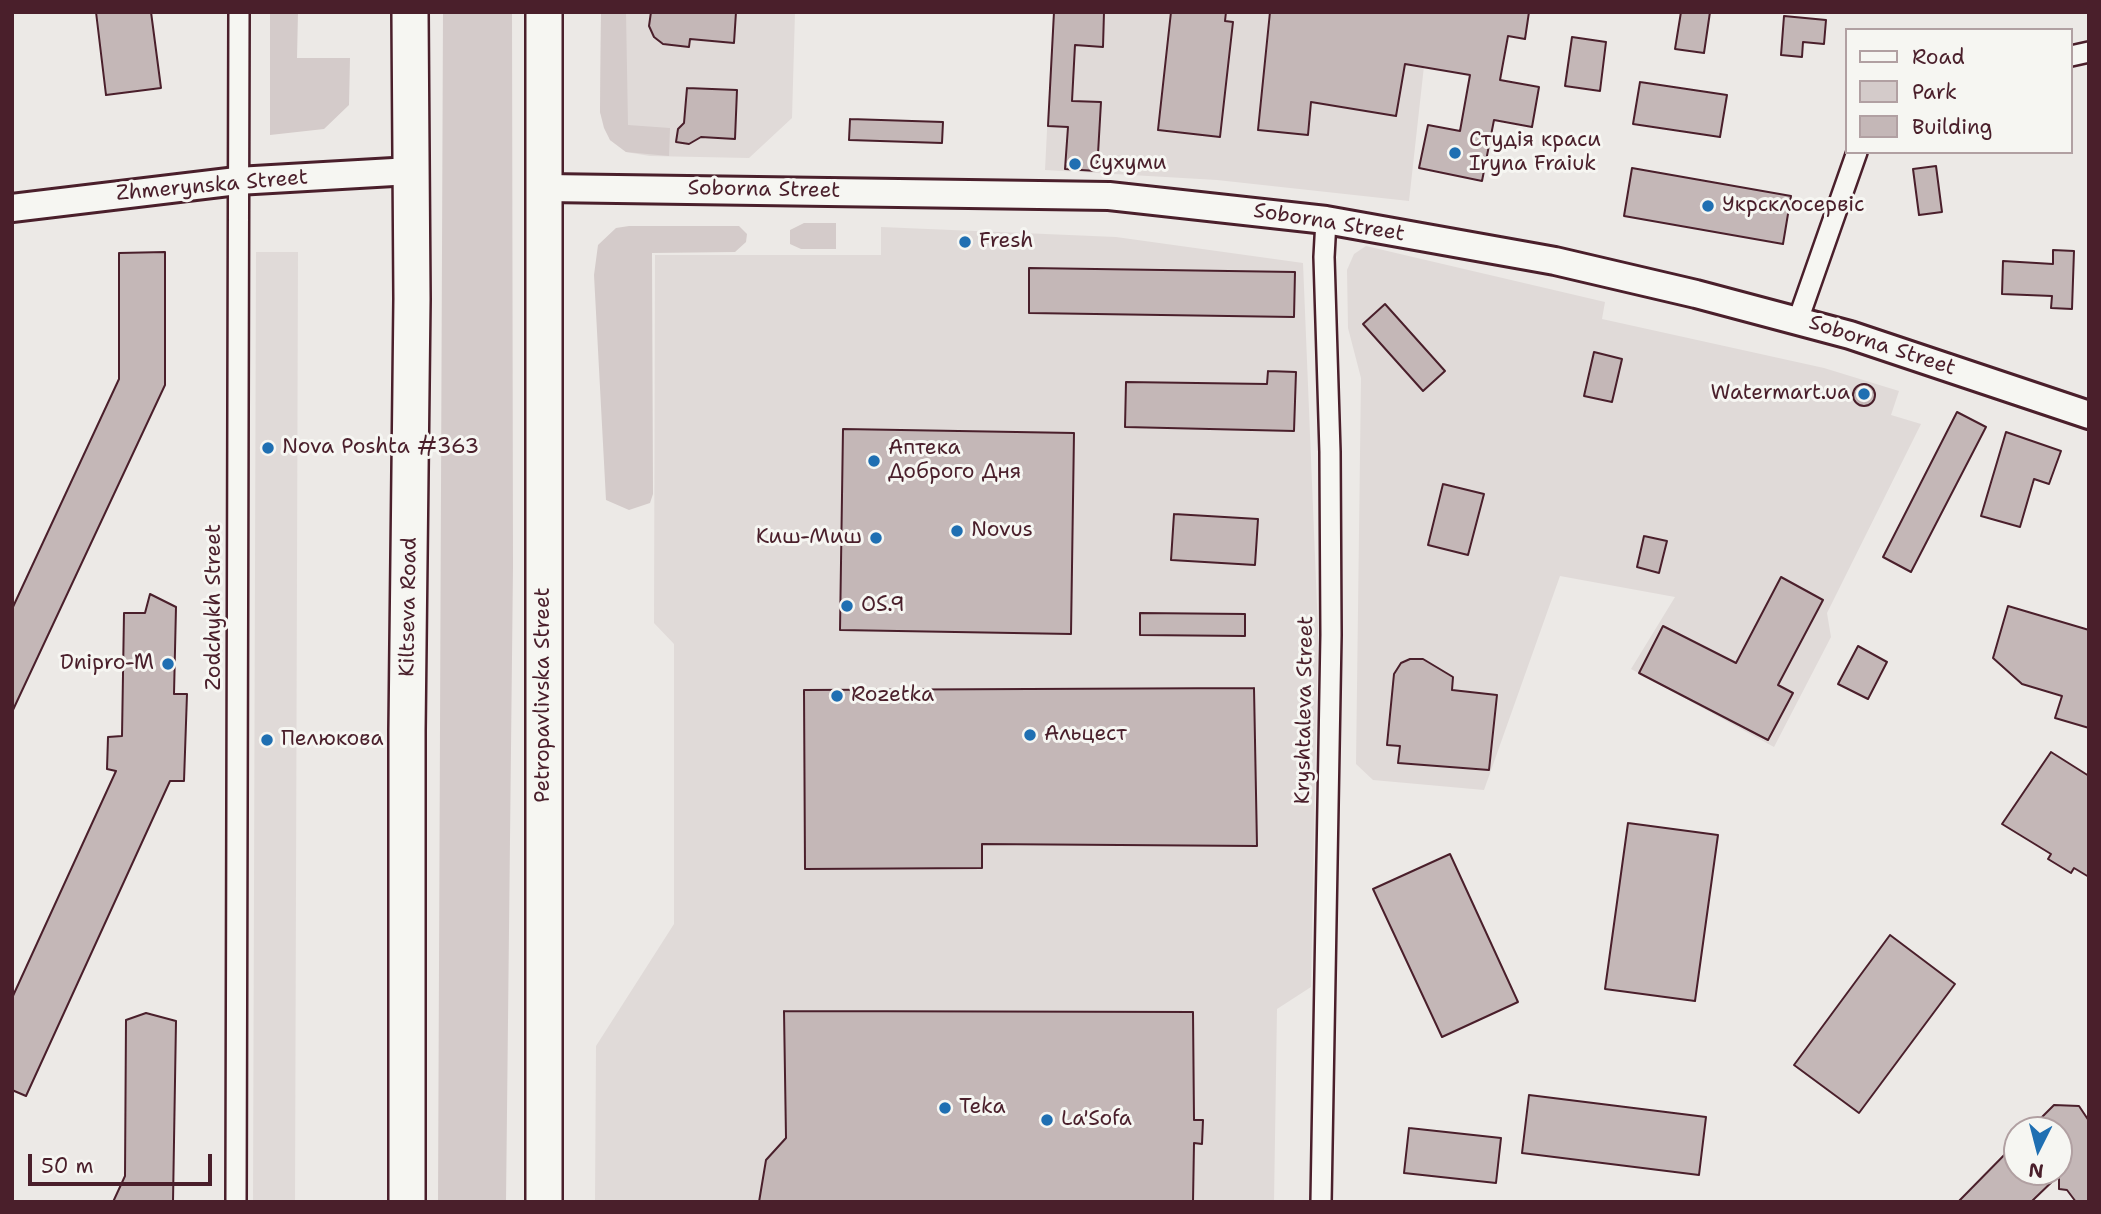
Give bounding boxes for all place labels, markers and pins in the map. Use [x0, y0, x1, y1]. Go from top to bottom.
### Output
place label: Студія краси Iryna Fraiuk [1469, 128, 1601, 178]
marker: Студія краси Iryna Fraiuk [1447, 145, 1463, 161]
place label: Сухуми [1089, 151, 1167, 177]
marker: Сухуми [1067, 156, 1083, 172]
place label: Укрсклосервіс [1722, 193, 1865, 219]
marker: Укрсклосервіс [1700, 198, 1716, 214]
place label: Fresh [979, 229, 1033, 255]
marker: Fresh [957, 234, 973, 250]
place label: Watermart.ua [1711, 381, 1850, 407]
marker: Watermart.ua [1856, 386, 1872, 402]
place label: Nova Poshta #363 [282, 435, 479, 461]
place label: Аптека Доброго Дня [888, 436, 1021, 486]
marker: Nova Poshta #363 [260, 440, 276, 456]
marker: Аптека Доброго Дня [866, 453, 882, 469]
place label: Novus [971, 518, 1033, 544]
marker: Novus [949, 523, 965, 539]
place label: Киш-Миш [756, 525, 862, 551]
marker: Киш-Миш [868, 530, 884, 546]
place label: OS.9 [861, 593, 905, 619]
marker: OS.9 [839, 598, 855, 614]
place label: Dnipro-M [60, 651, 154, 677]
marker: Dnipro-M [160, 656, 176, 672]
place label: Rozetka [851, 683, 934, 709]
marker: Rozetka [829, 688, 845, 704]
place label: Альцест [1044, 722, 1127, 748]
place label: Пелюкова [281, 727, 384, 753]
marker: Альцест [1022, 727, 1038, 743]
marker: Пелюкова [259, 732, 275, 748]
place label: Teka [959, 1095, 1006, 1121]
marker: Teka [937, 1100, 953, 1116]
place label: La'Sofa [1061, 1107, 1132, 1133]
marker: La'Sofa [1039, 1112, 1055, 1128]

